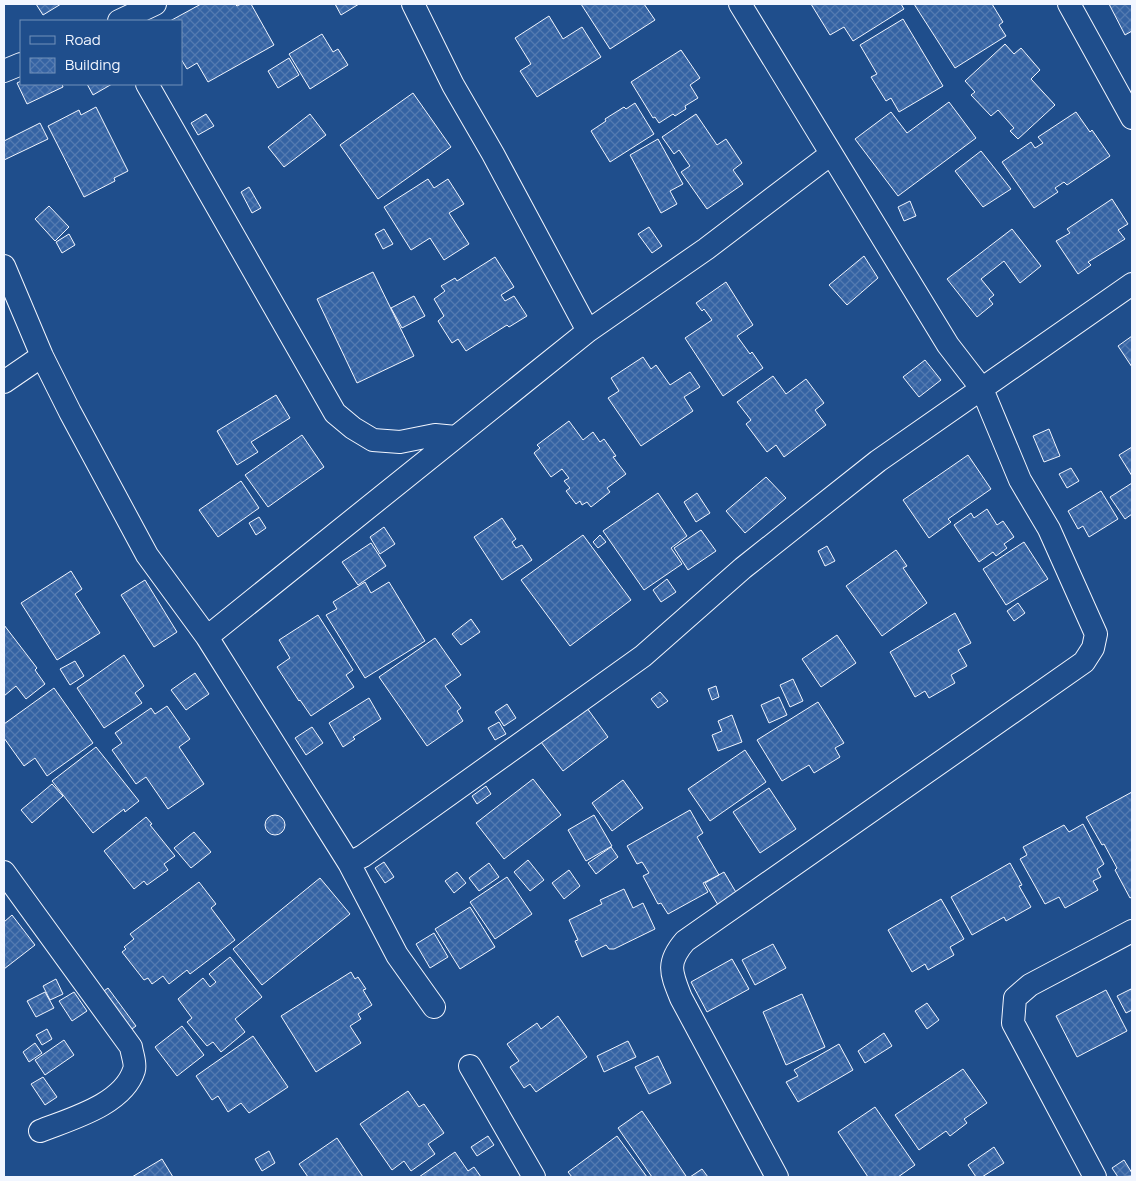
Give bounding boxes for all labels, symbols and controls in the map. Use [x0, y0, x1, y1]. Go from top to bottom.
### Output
legend [20, 20, 182, 85]
text: Road [65, 29, 101, 50]
text: Building [65, 54, 120, 75]

